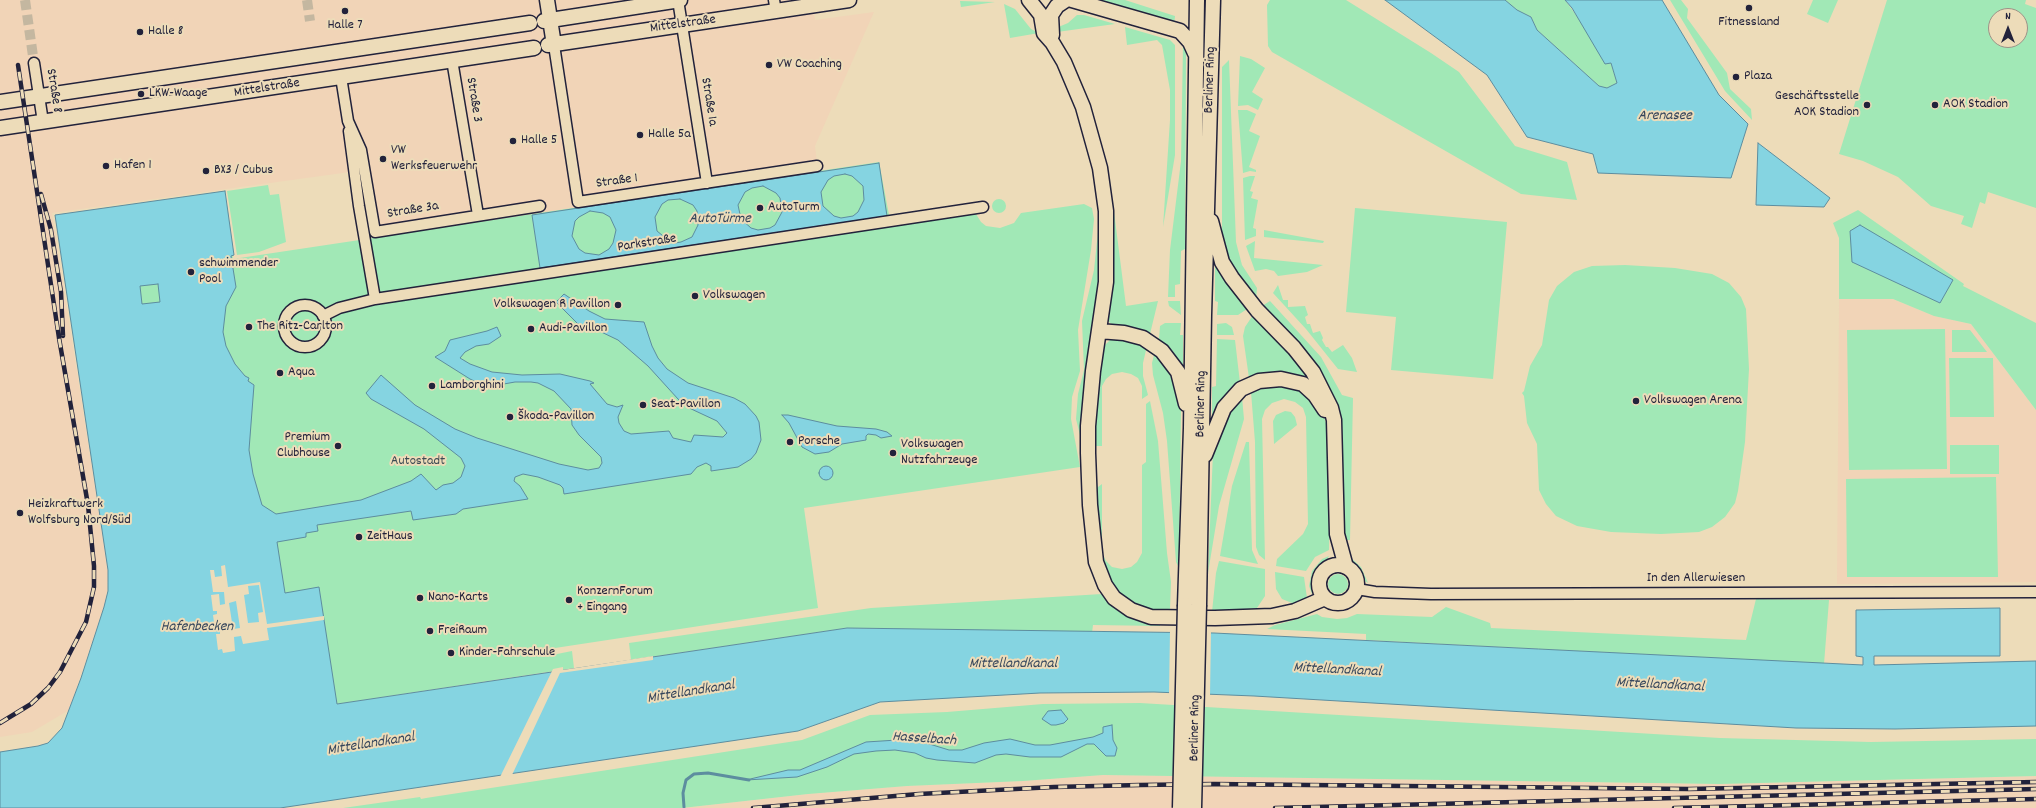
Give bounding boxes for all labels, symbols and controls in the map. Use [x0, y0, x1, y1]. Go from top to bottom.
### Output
marker: Fitnessland [1744, 3, 1754, 13]
marker: Halle 7 [340, 6, 350, 16]
north arrow [1988, 8, 2028, 48]
text: N [2005, 9, 2011, 25]
street label: Mittelstraße [649, 12, 717, 38]
place label: Fitnessland [1718, 15, 1780, 31]
place label: Halle 7 [327, 18, 363, 34]
place label: Halle 8 [148, 24, 183, 40]
marker: Halle 8 [135, 27, 145, 37]
street label: Berliner Ring [1201, 46, 1221, 114]
place label: VW Coaching [777, 57, 842, 73]
marker: VW Coaching [764, 60, 774, 70]
street label: Straße 8 [41, 68, 65, 114]
place label: Plaza [1744, 69, 1772, 85]
marker: Plaza [1731, 72, 1741, 82]
street label: Mittelstraße [233, 76, 301, 102]
street label: Straße 3 [461, 76, 485, 124]
street label: Straße 1a [696, 77, 720, 127]
place label: LKW-Waage [149, 86, 207, 102]
marker: LKW-Waage [136, 89, 146, 99]
place label: Geschäftsstelle AOK Stadion [1775, 89, 1859, 122]
place label: AOK Stadion [1943, 97, 2008, 113]
marker: Geschäftsstelle AOK Stadion [1862, 100, 1872, 110]
marker: AOK Stadion [1930, 100, 1940, 110]
water label: Arenasee [1638, 108, 1692, 126]
place label: Halle 5a [648, 127, 691, 143]
marker: Halle 5a [635, 130, 645, 140]
place label: Halle 5 [521, 133, 557, 149]
marker: Halle 5 [508, 136, 518, 146]
place label: VW Werksfeuerwehr [391, 143, 477, 176]
marker: VW Werksfeuerwehr [378, 154, 388, 164]
place label: Hafen 1 [114, 158, 152, 174]
marker: Hafen 1 [101, 161, 111, 171]
place label: BX3 / Cubus [214, 163, 273, 179]
marker: BX3 / Cubus [201, 166, 211, 176]
street label: Straße 1 [595, 171, 639, 193]
street label: Straße 3a [386, 199, 440, 223]
place label: AutoTurm [768, 200, 820, 216]
marker: AutoTurm [755, 203, 765, 213]
water label: AutoTürme [689, 211, 751, 229]
street label: Parkstraße [616, 231, 678, 257]
place label: schwimmender Pool [199, 256, 278, 288]
marker: schwimmender Pool [186, 267, 196, 277]
place label: Volkswagen [703, 288, 765, 304]
marker: Volkswagen [690, 291, 700, 301]
place label: Volkswagen R Pavillon [494, 297, 610, 313]
marker: Volkswagen R Pavillon [613, 300, 623, 310]
place label: The Ritz-Carlton [257, 319, 343, 335]
place label: Audi-Pavillon [539, 321, 607, 337]
marker: The Ritz-Carlton [244, 322, 254, 332]
marker: Audi-Pavillon [526, 324, 536, 334]
place label: Aqua [288, 365, 314, 381]
marker: Aqua [275, 368, 285, 378]
street label: Berliner Ring [1193, 370, 1211, 438]
place label: Lamborghini [440, 378, 504, 394]
marker: Lamborghini [427, 381, 437, 391]
place label: Volkswagen Arena [1644, 393, 1742, 409]
marker: Volkswagen Arena [1631, 396, 1641, 406]
place label: Seat-Pavillon [651, 397, 721, 413]
marker: Seat-Pavillon [638, 400, 648, 410]
place label: Škoda-Pavillon [518, 409, 594, 425]
marker: Škoda-Pavillon [505, 412, 515, 422]
place label: Premium Clubhouse [277, 430, 330, 462]
place label: Porsche [798, 434, 840, 450]
marker: Porsche [785, 437, 795, 447]
place label: Volkswagen Nutzfahrzeuge [901, 437, 977, 470]
marker: Premium Clubhouse [333, 441, 343, 451]
marker: Volkswagen Nutzfahrzeuge [888, 448, 898, 458]
park label: Autostadt [391, 454, 445, 470]
place label: Heizkraftwerk Wolfsburg Nord/Süd [28, 497, 131, 530]
marker: Heizkraftwerk Wolfsburg Nord/Süd [15, 508, 25, 518]
place label: ZeitHaus [367, 529, 413, 545]
marker: ZeitHaus [354, 532, 364, 542]
street label: In den Allerwiesen [1647, 571, 1745, 587]
place label: KonzernForum + Eingang [577, 584, 653, 616]
place label: Nano-Karts [428, 590, 488, 606]
marker: Nano-Karts [415, 593, 425, 603]
marker: KonzernForum + Eingang [564, 595, 574, 605]
water label: Hafenbecken [161, 619, 233, 637]
place label: FreiRaum [438, 623, 487, 639]
marker: FreiRaum [425, 626, 435, 636]
place label: Kinder-Fahrschule [459, 645, 555, 661]
marker: Kinder-Fahrschule [446, 648, 456, 658]
water label: Mittellandkanal [969, 656, 1057, 674]
water label: Mittellandkanal [1293, 660, 1381, 682]
water label: Mittellandkanal [1616, 675, 1704, 697]
water label: Mittellandkanal [646, 677, 736, 709]
street label: Berliner Ring [1187, 694, 1205, 762]
water label: Mittellandkanal [326, 729, 416, 761]
water label: Hasselbach [891, 729, 957, 751]

